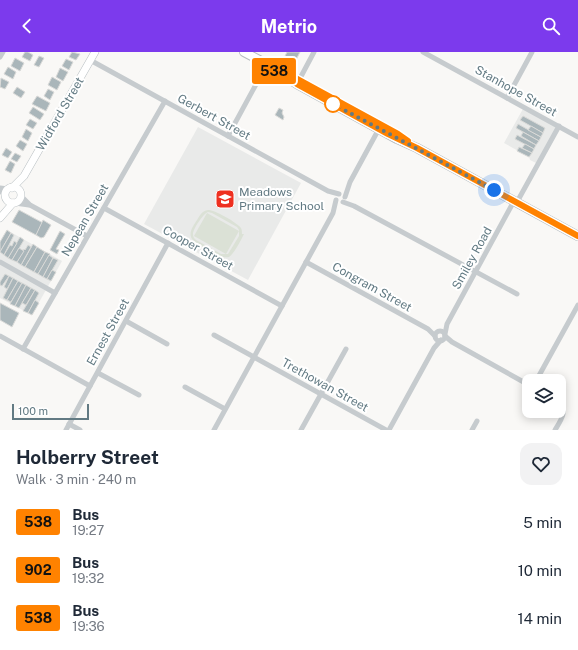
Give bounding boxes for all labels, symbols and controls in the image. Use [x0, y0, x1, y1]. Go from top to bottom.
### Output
icon: back [16, 15, 38, 37]
icon: search [540, 15, 562, 37]
text: Metrio [261, 16, 317, 37]
line badge: 538 [251, 58, 297, 84]
text: 538 [260, 63, 288, 79]
street label: Stanhope Street [473, 63, 560, 119]
street label: Widford Street [33, 74, 87, 153]
street label: Gerbert Street [175, 91, 253, 143]
unlabelled marker [324, 95, 342, 113]
your location [484, 180, 504, 200]
street label: Nepean Street [59, 181, 112, 259]
place label: Meadows Primary School [239, 185, 324, 213]
school or university icon: Meadows Primary School [214, 188, 236, 210]
street label: Cooper Street [160, 223, 236, 273]
street label: Smiley Road [449, 224, 495, 292]
street label: Congram Street [330, 259, 415, 315]
street label: Ernest Street [84, 296, 132, 368]
street label: Trethowan Street [279, 355, 371, 415]
map controls [522, 374, 566, 418]
button: layers [522, 374, 566, 418]
scale bar [12, 402, 89, 421]
text: 100 m [18, 405, 48, 417]
button: heart [520, 443, 562, 485]
text: Holberry Street [16, 446, 159, 468]
text: Walk · 3 min · 240 m [16, 472, 136, 487]
text: Bus [72, 506, 99, 523]
text: 538 [24, 514, 52, 530]
text: 5 min [523, 514, 562, 531]
text: 19:27 [72, 523, 104, 538]
text: Bus [72, 554, 99, 571]
text: 902 [24, 562, 52, 578]
text: 10 min [518, 562, 562, 579]
text: 19:32 [72, 571, 104, 586]
text: Bus [72, 602, 99, 619]
text: 538 [24, 610, 52, 626]
text: 14 min [517, 610, 562, 627]
text: 19:36 [72, 619, 105, 634]

